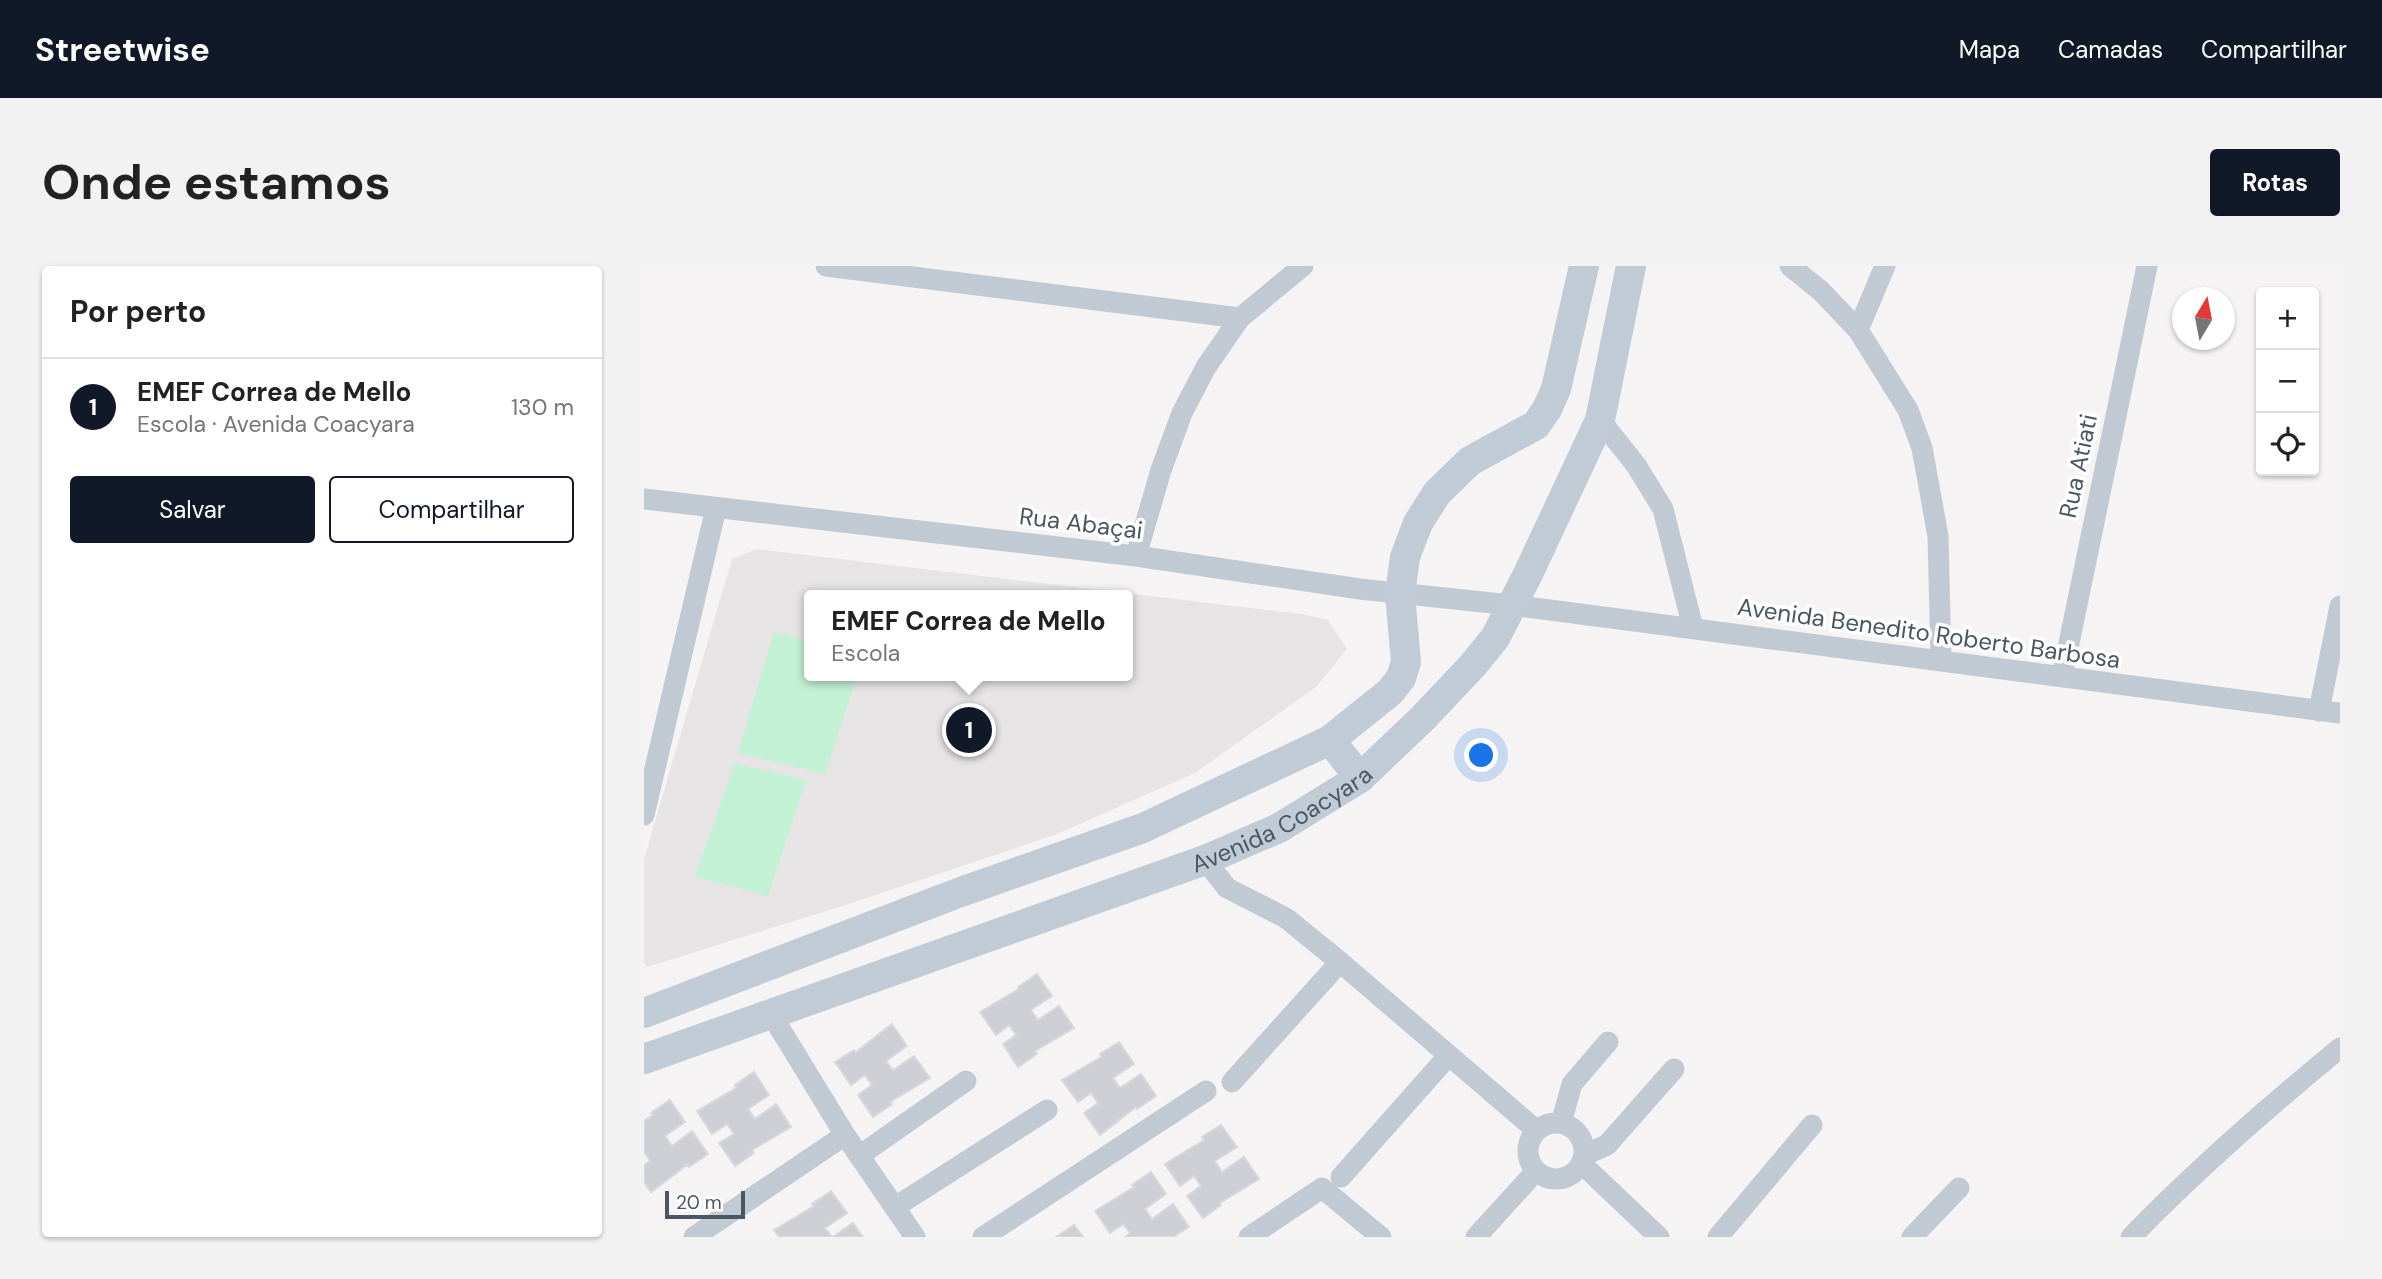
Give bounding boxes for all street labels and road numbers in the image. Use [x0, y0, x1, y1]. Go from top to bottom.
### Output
street label: Rua Atiati [2052, 411, 2104, 521]
street label: Rua Abaçai [1018, 500, 1144, 546]
street label: Avenida Benedito Roberto Barbosa [1736, 591, 2122, 675]
street label: Avenida Coacyara [1187, 759, 1379, 879]

